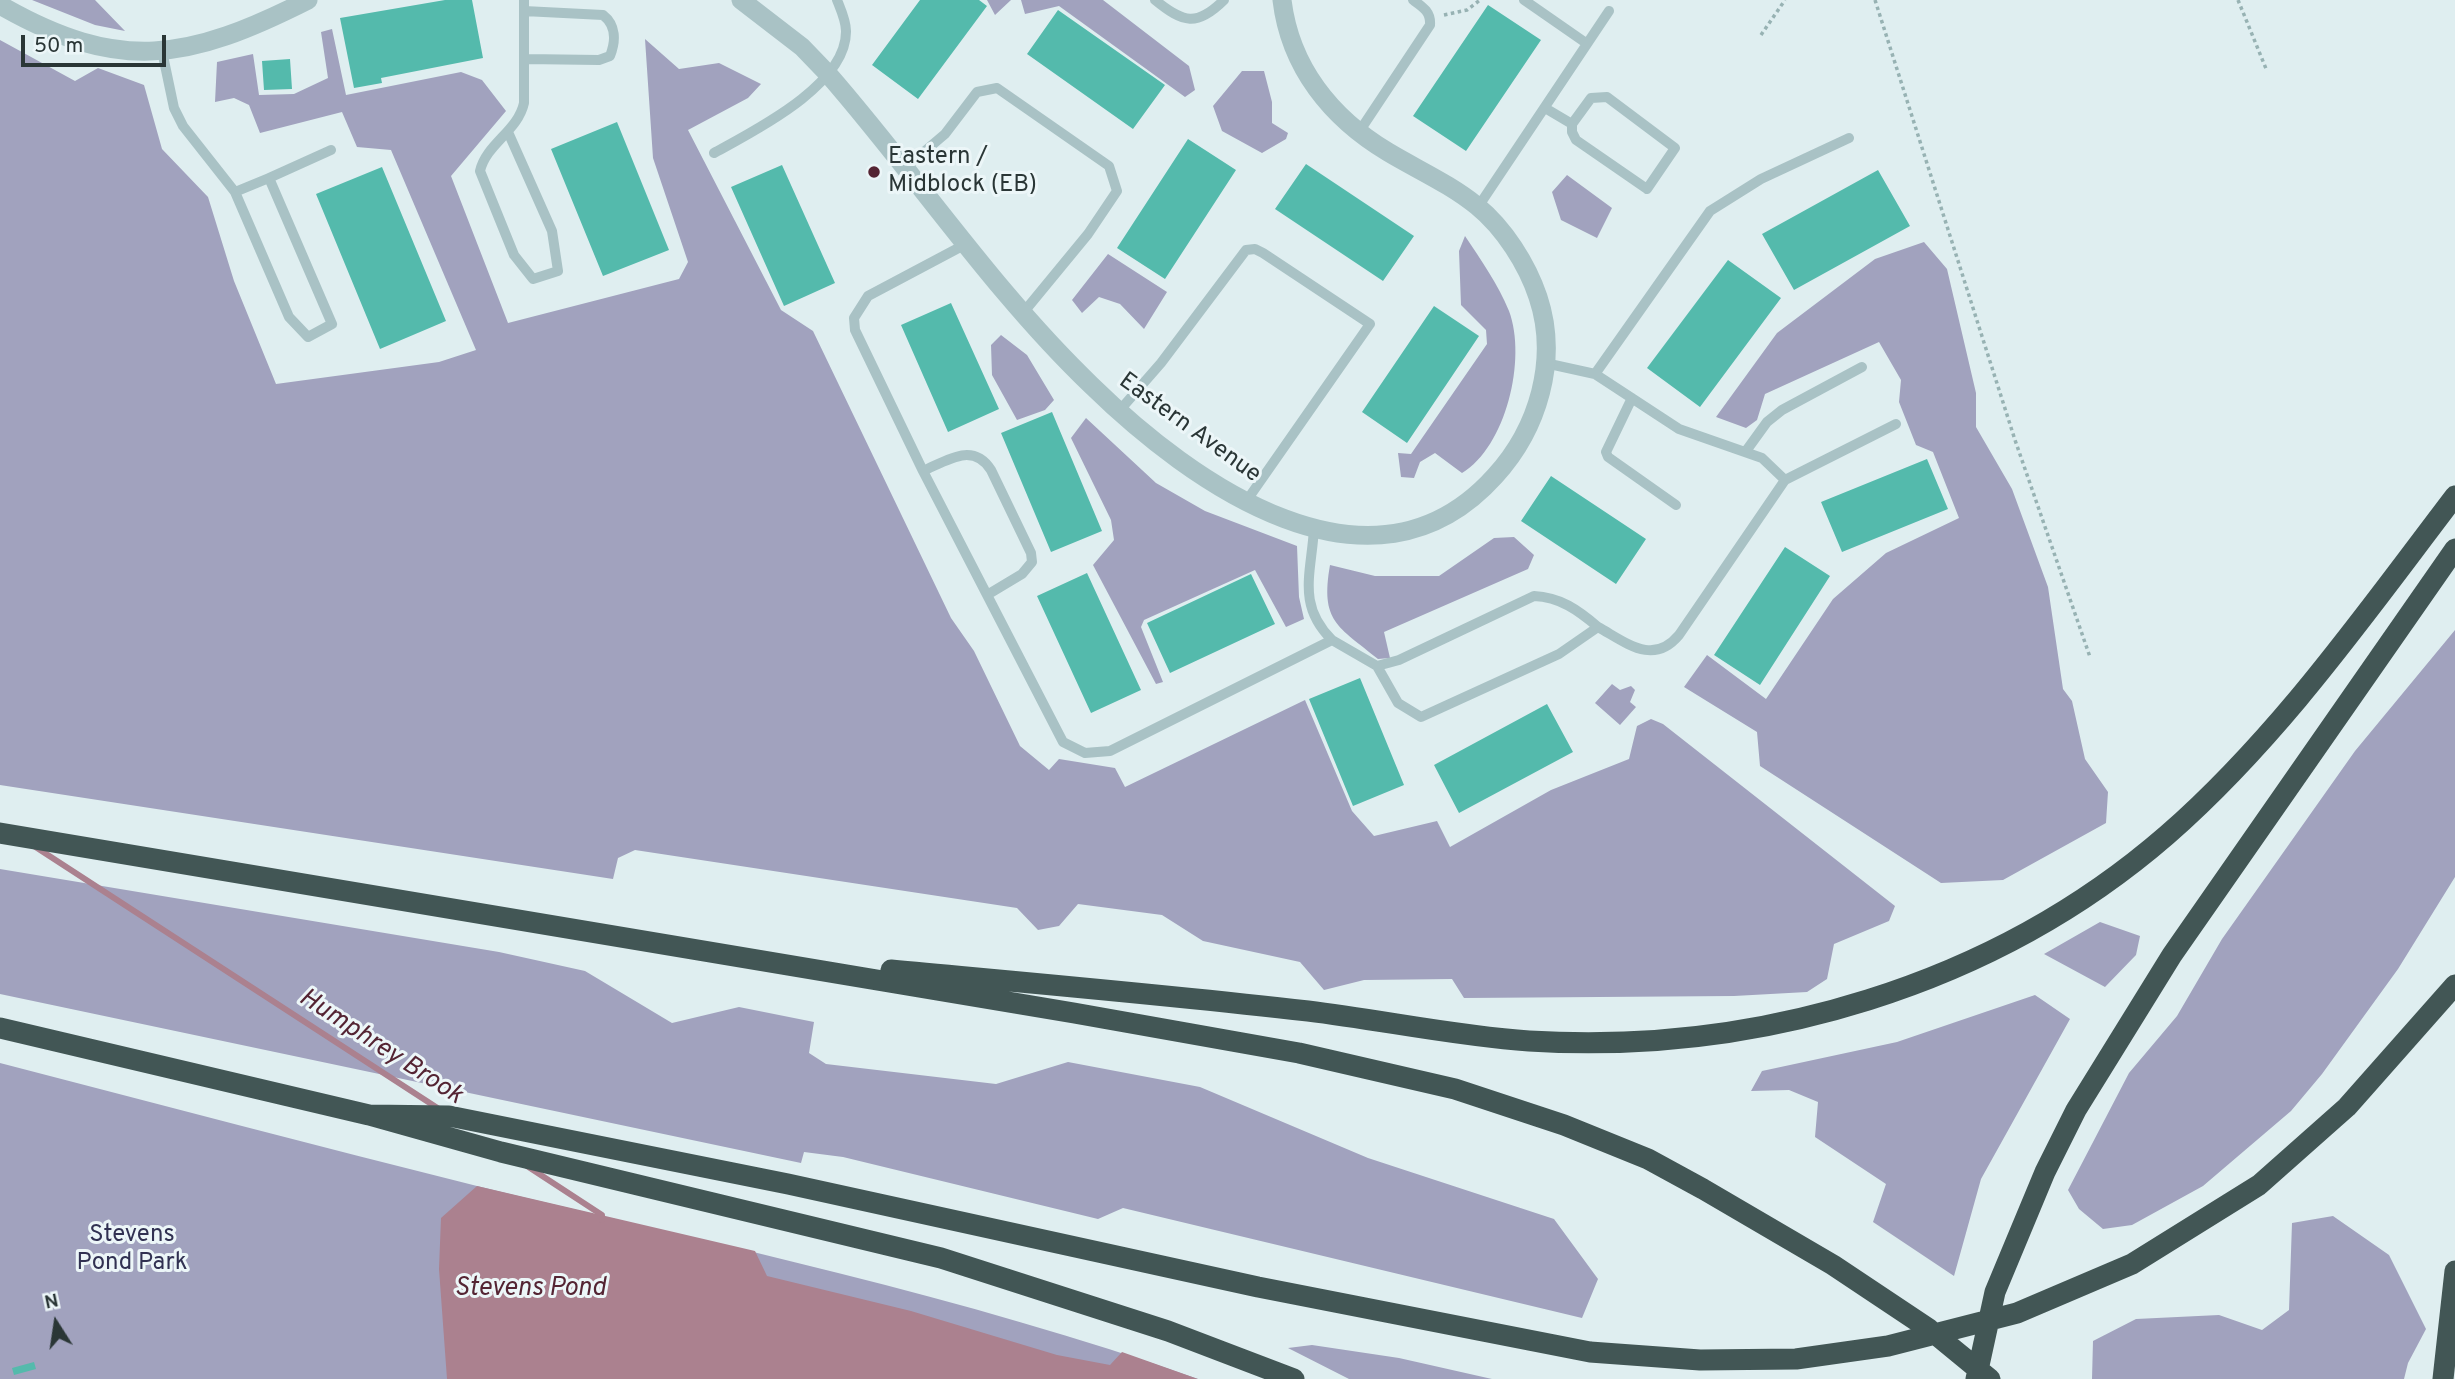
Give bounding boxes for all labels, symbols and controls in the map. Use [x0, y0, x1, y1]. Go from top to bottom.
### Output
scale bar [24, 21, 170, 65]
text: 50 m [34, 33, 83, 60]
place label: Eastern / Midblock (EB) [888, 144, 1037, 200]
marker: Eastern / Midblock (EB) [866, 164, 882, 180]
street label: Eastern Avenue [1112, 368, 1266, 490]
water label: Humphrey Brook [292, 983, 468, 1113]
park label: Stevens Pond Park [77, 1222, 187, 1278]
water label: Stevens Pond [454, 1274, 606, 1306]
north arrow [21, 1288, 91, 1358]
text: N [42, 1289, 61, 1316]

